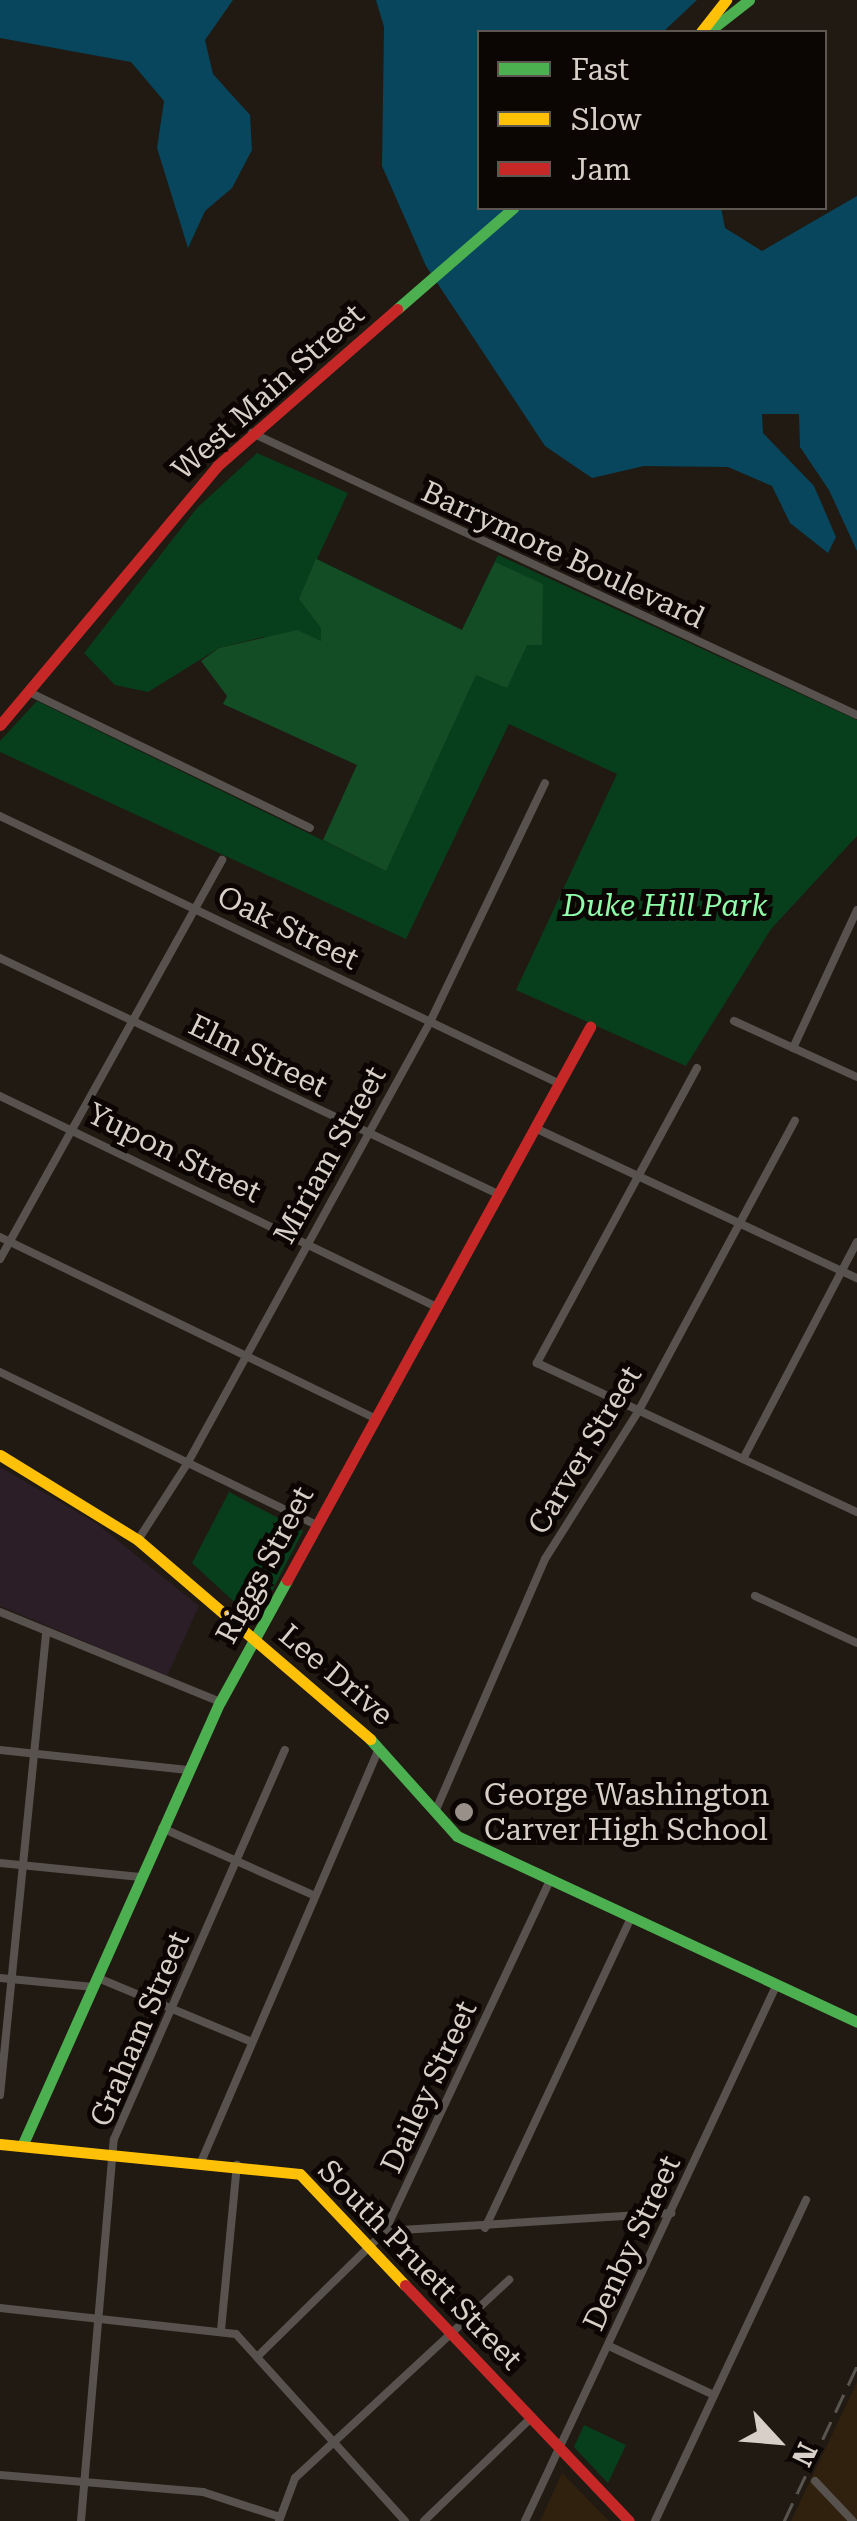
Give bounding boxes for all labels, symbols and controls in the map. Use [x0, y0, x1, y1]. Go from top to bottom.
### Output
legend [477, 30, 827, 210]
text: Fast [571, 52, 629, 87]
text: Slow [571, 102, 642, 137]
text: Jam [571, 152, 631, 187]
street label: West Main Street [165, 296, 371, 488]
street label: Barrymore Boulevard [416, 474, 710, 636]
street label: Oak Street [211, 878, 365, 978]
park label: Duke Hill Park [562, 888, 768, 924]
street label: Elm Street [183, 1007, 333, 1105]
street label: Miriam Street [266, 1060, 394, 1250]
street label: Yupon Street [81, 1095, 267, 1211]
street label: Carver Street [521, 1359, 649, 1541]
street label: Riggs Street [209, 1480, 321, 1650]
street label: Lee Drive [272, 1617, 400, 1733]
place label: George Washington Carver High School [484, 1777, 769, 1848]
marker: George Washington Carver High School [453, 1801, 475, 1823]
street label: Graham Street [83, 1926, 197, 2132]
street label: Dailey Street [373, 1995, 485, 2179]
street label: Denby Street [576, 2150, 688, 2336]
street label: South Pruett Street [311, 2153, 529, 2377]
north arrow [727, 2391, 827, 2491]
text: N [785, 2437, 824, 2471]

